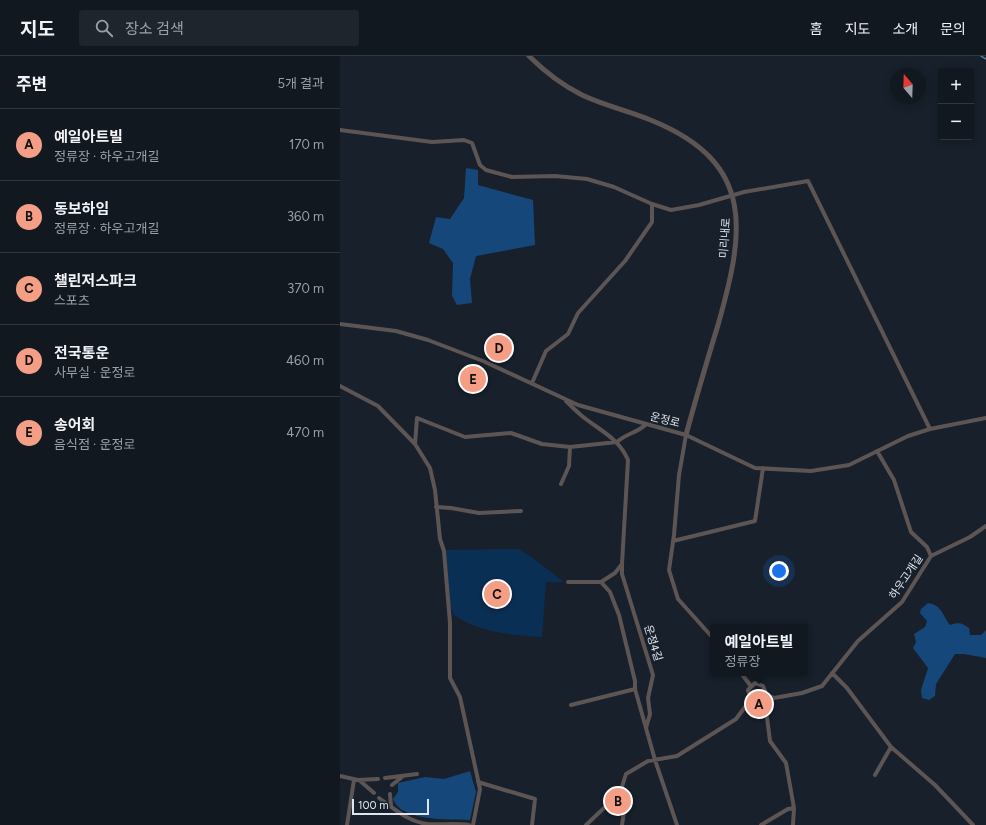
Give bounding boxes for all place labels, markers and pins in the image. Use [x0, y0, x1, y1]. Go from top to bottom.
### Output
pin: D [486, 333, 512, 363]
pin: E [460, 364, 486, 394]
pin: C [484, 579, 510, 609]
pin: A [746, 689, 772, 719]
pin: B [605, 786, 631, 816]

